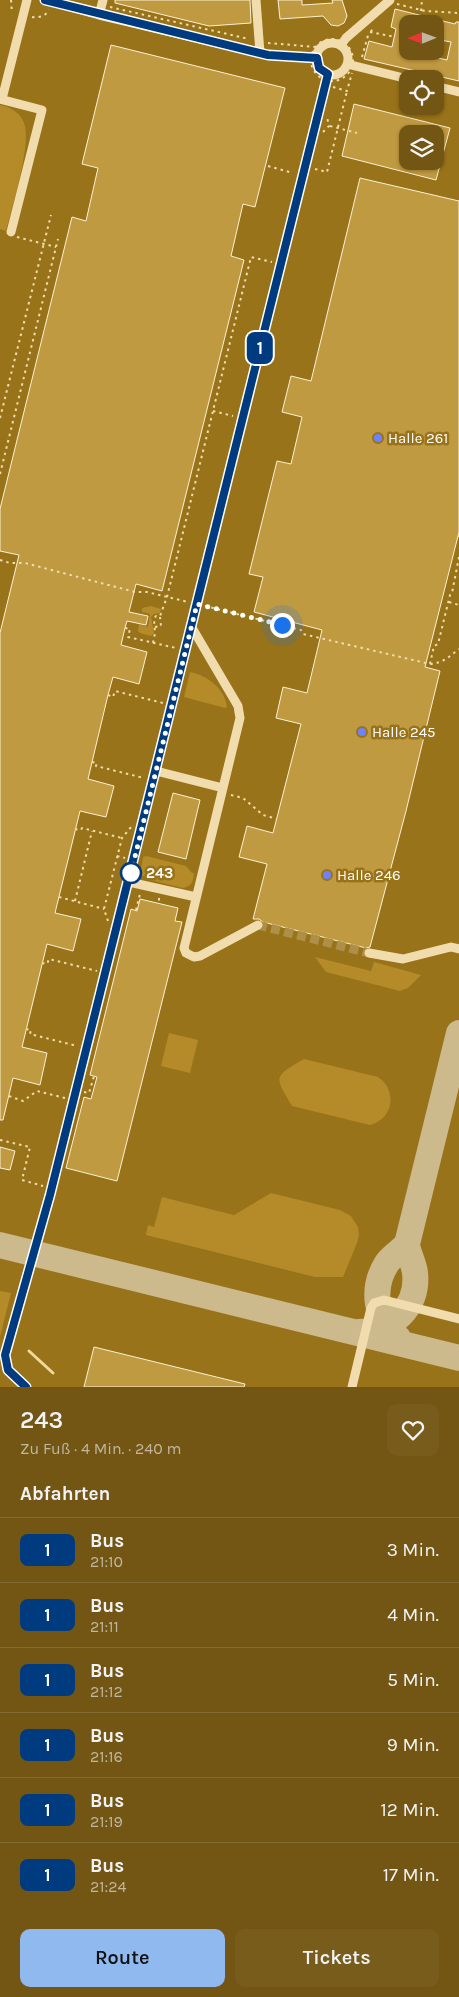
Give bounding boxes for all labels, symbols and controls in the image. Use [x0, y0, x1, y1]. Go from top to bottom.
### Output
north arrow [399, 15, 444, 60]
map controls [399, 15, 444, 170]
button: locate [399, 70, 444, 115]
button: layers [399, 125, 444, 170]
line badge: 1 [244, 332, 276, 364]
text: 1 [257, 337, 263, 359]
place label: Halle 261 [388, 429, 448, 447]
marker: Halle 261 [372, 432, 384, 444]
your location [270, 613, 295, 638]
place label: Halle 245 [372, 723, 436, 741]
marker: Halle 245 [356, 726, 368, 738]
marker: 243 [120, 862, 142, 884]
place label: 243 [146, 864, 173, 882]
place label: Halle 246 [337, 866, 401, 884]
marker: Halle 246 [321, 869, 333, 881]
button: heart [387, 1404, 439, 1456]
text: 243 [20, 1406, 63, 1434]
text: Zu Fuß · 4 Min. · 240 m [20, 1439, 181, 1458]
text: Abfahrten [20, 1483, 110, 1505]
text: Bus [90, 1530, 124, 1552]
text: 1 [44, 1539, 51, 1561]
text: 3 Min. [387, 1539, 439, 1561]
text: 21:10 [90, 1552, 123, 1571]
text: Bus [90, 1595, 124, 1617]
text: 1 [44, 1604, 51, 1626]
text: 4 Min. [387, 1604, 439, 1626]
text: 21:11 [90, 1617, 119, 1636]
text: Bus [90, 1660, 124, 1682]
text: 1 [44, 1669, 51, 1691]
text: 5 Min. [387, 1669, 439, 1691]
text: 21:12 [90, 1682, 123, 1701]
text: Bus [90, 1725, 124, 1747]
text: 1 [44, 1734, 51, 1756]
text: 9 Min. [387, 1734, 439, 1756]
text: 21:16 [90, 1747, 123, 1766]
text: Bus [90, 1790, 124, 1812]
text: 1 [44, 1799, 51, 1821]
text: 12 Min. [381, 1799, 439, 1821]
text: 21:19 [90, 1812, 123, 1831]
text: Bus [90, 1855, 124, 1877]
text: 1 [44, 1864, 51, 1886]
text: 17 Min. [383, 1864, 439, 1886]
text: 21:24 [90, 1877, 126, 1896]
button: Route [20, 1929, 225, 1987]
button: Tickets [235, 1929, 439, 1987]

